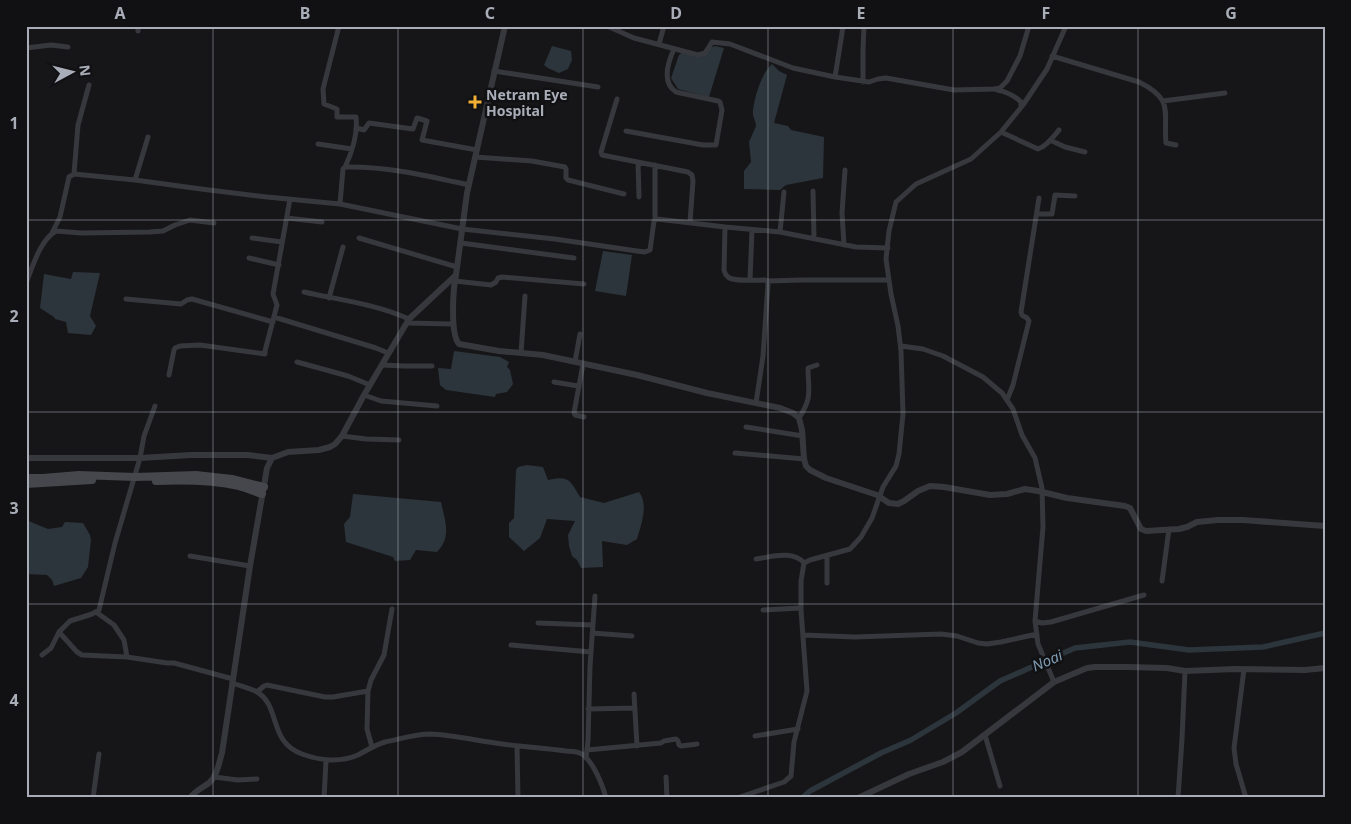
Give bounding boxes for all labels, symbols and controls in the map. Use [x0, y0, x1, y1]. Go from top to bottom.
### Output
text: A [114, 2, 126, 24]
text: B [300, 2, 310, 24]
text: C [485, 2, 495, 24]
text: D [670, 2, 682, 24]
text: E [857, 2, 866, 24]
text: F [1042, 2, 1050, 24]
text: G [1225, 2, 1237, 24]
north arrow [48, 48, 98, 98]
text: N [75, 64, 96, 77]
place label: Netram Eye Hospital [486, 85, 568, 120]
marker: Netram Eye Hospital [468, 95, 482, 109]
text: 1 [9, 112, 19, 134]
text: 2 [9, 305, 19, 327]
text: 3 [9, 497, 19, 519]
water label: Noai [1029, 644, 1066, 676]
text: 4 [9, 689, 19, 711]

